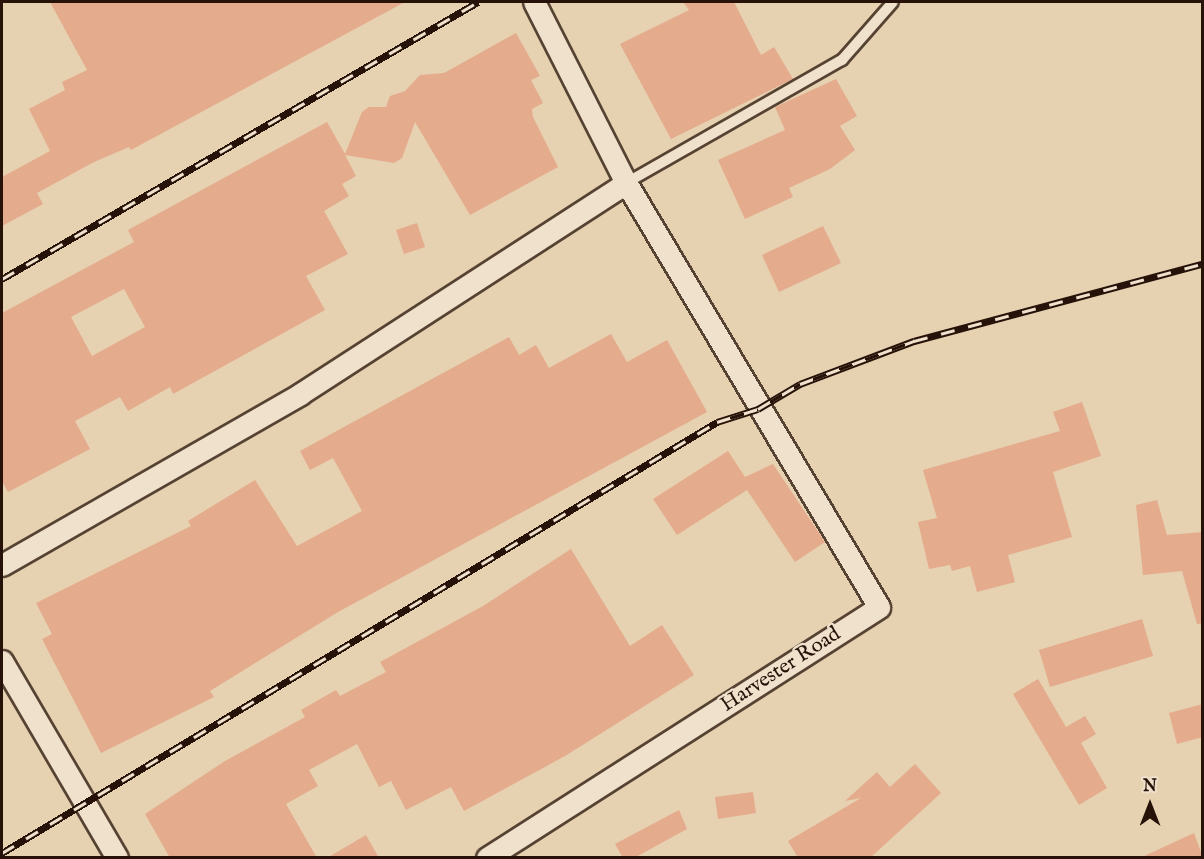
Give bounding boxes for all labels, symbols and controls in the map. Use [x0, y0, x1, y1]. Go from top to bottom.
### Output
street label: Harvester Road [716, 622, 846, 718]
north arrow [1120, 775, 1180, 835]
text: N [1143, 777, 1157, 797]

